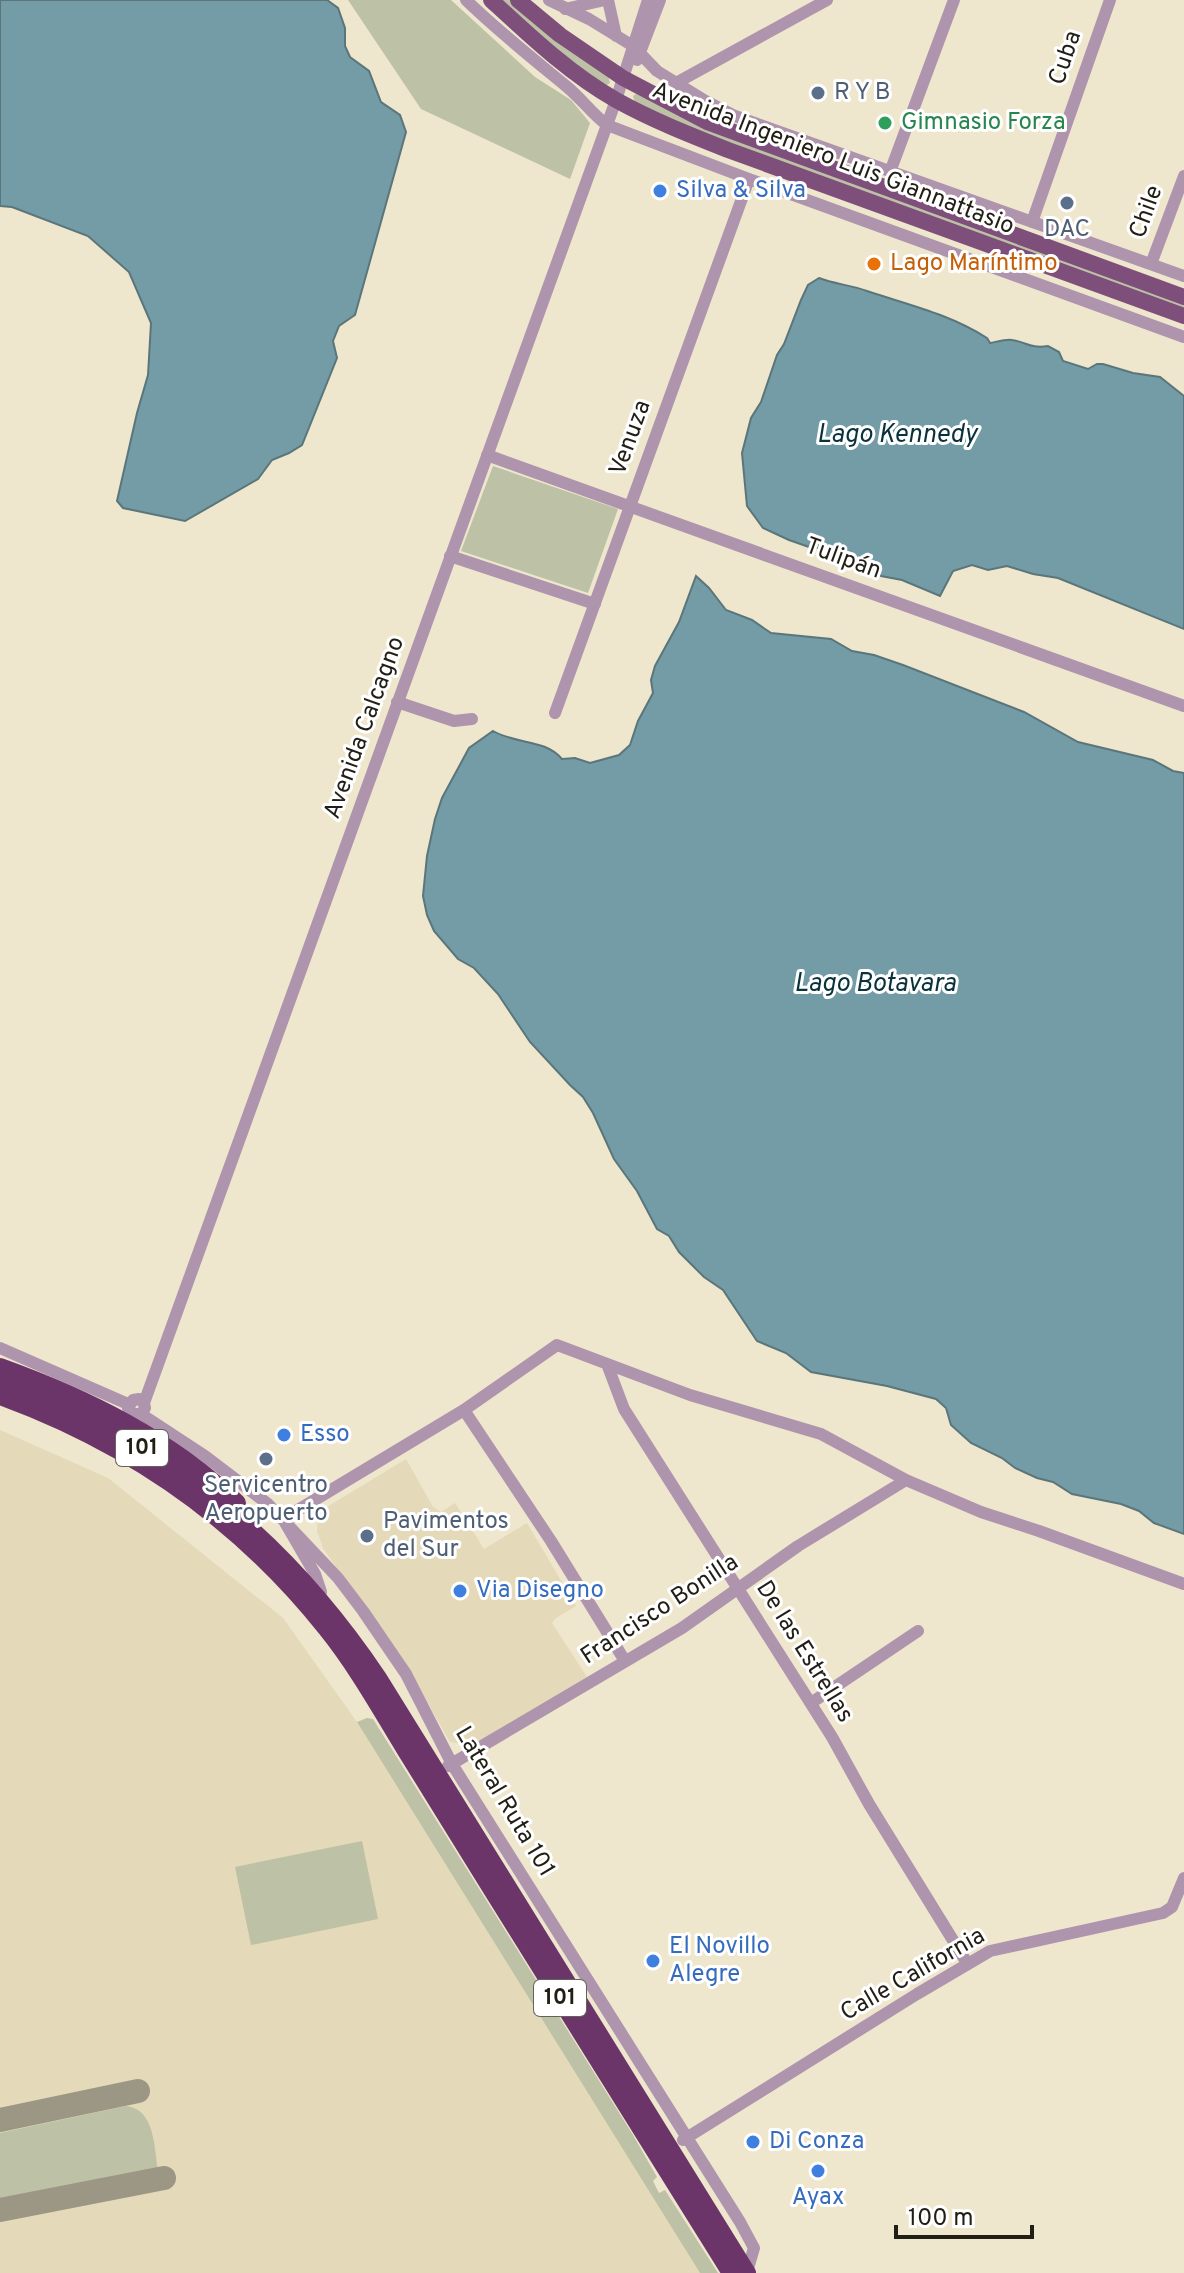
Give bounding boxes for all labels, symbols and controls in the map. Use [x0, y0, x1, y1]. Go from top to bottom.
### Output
street label: Cuba [1043, 27, 1089, 89]
street label: Avenida Ingeniero Luis Giannattasio [648, 76, 1018, 242]
place label: R Y B [834, 78, 890, 108]
marker: R Y B [809, 84, 827, 102]
place label: Gimnasio Forza [901, 108, 1066, 138]
marker: Gimnasio Forza [876, 114, 894, 132]
place label: Silva & Silva [676, 176, 806, 206]
street label: Chile [1124, 181, 1170, 243]
marker: Silva & Silva [651, 182, 669, 200]
marker: DAC [1058, 194, 1076, 212]
place label: DAC [1044, 215, 1090, 245]
place label: Lago Maríntimo [890, 249, 1058, 279]
marker: Lago Maríntimo [865, 255, 883, 273]
street label: Venuza [604, 396, 658, 480]
water label: Lago Kennedy [817, 419, 979, 452]
street label: Tulipán [801, 531, 885, 587]
street label: Avenida Calcagno [318, 633, 412, 823]
water label: Lago Botavara [794, 968, 957, 1001]
place label: Esso [300, 1420, 350, 1450]
marker: Esso [275, 1426, 293, 1444]
road number: 101 [116, 1430, 168, 1466]
marker: Servicentro Aeropuerto [257, 1450, 275, 1468]
place label: Servicentro Aeropuerto [204, 1471, 328, 1529]
place label: Pavimentos del Sur [383, 1507, 509, 1565]
marker: Pavimentos del Sur [358, 1527, 376, 1545]
street label: Francisco Bonilla [576, 1548, 744, 1672]
street label: De las Estrellas [748, 1575, 860, 1729]
place label: Via Disegno [476, 1576, 604, 1606]
marker: Via Disegno [451, 1582, 469, 1600]
street label: Lateral Ruta 101 [447, 1721, 561, 1883]
street label: Calle California [835, 1922, 991, 2028]
place label: El Novillo Alegre [669, 1932, 770, 1990]
marker: El Novillo Alegre [644, 1952, 662, 1970]
road number: 101 [534, 1980, 586, 2016]
place label: Di Conza [769, 2127, 864, 2157]
marker: Di Conza [744, 2133, 762, 2151]
marker: Ayax [809, 2162, 827, 2180]
place label: Ayax [792, 2183, 844, 2213]
scale bar [896, 2189, 1032, 2239]
text: 100 m [908, 2204, 974, 2234]

